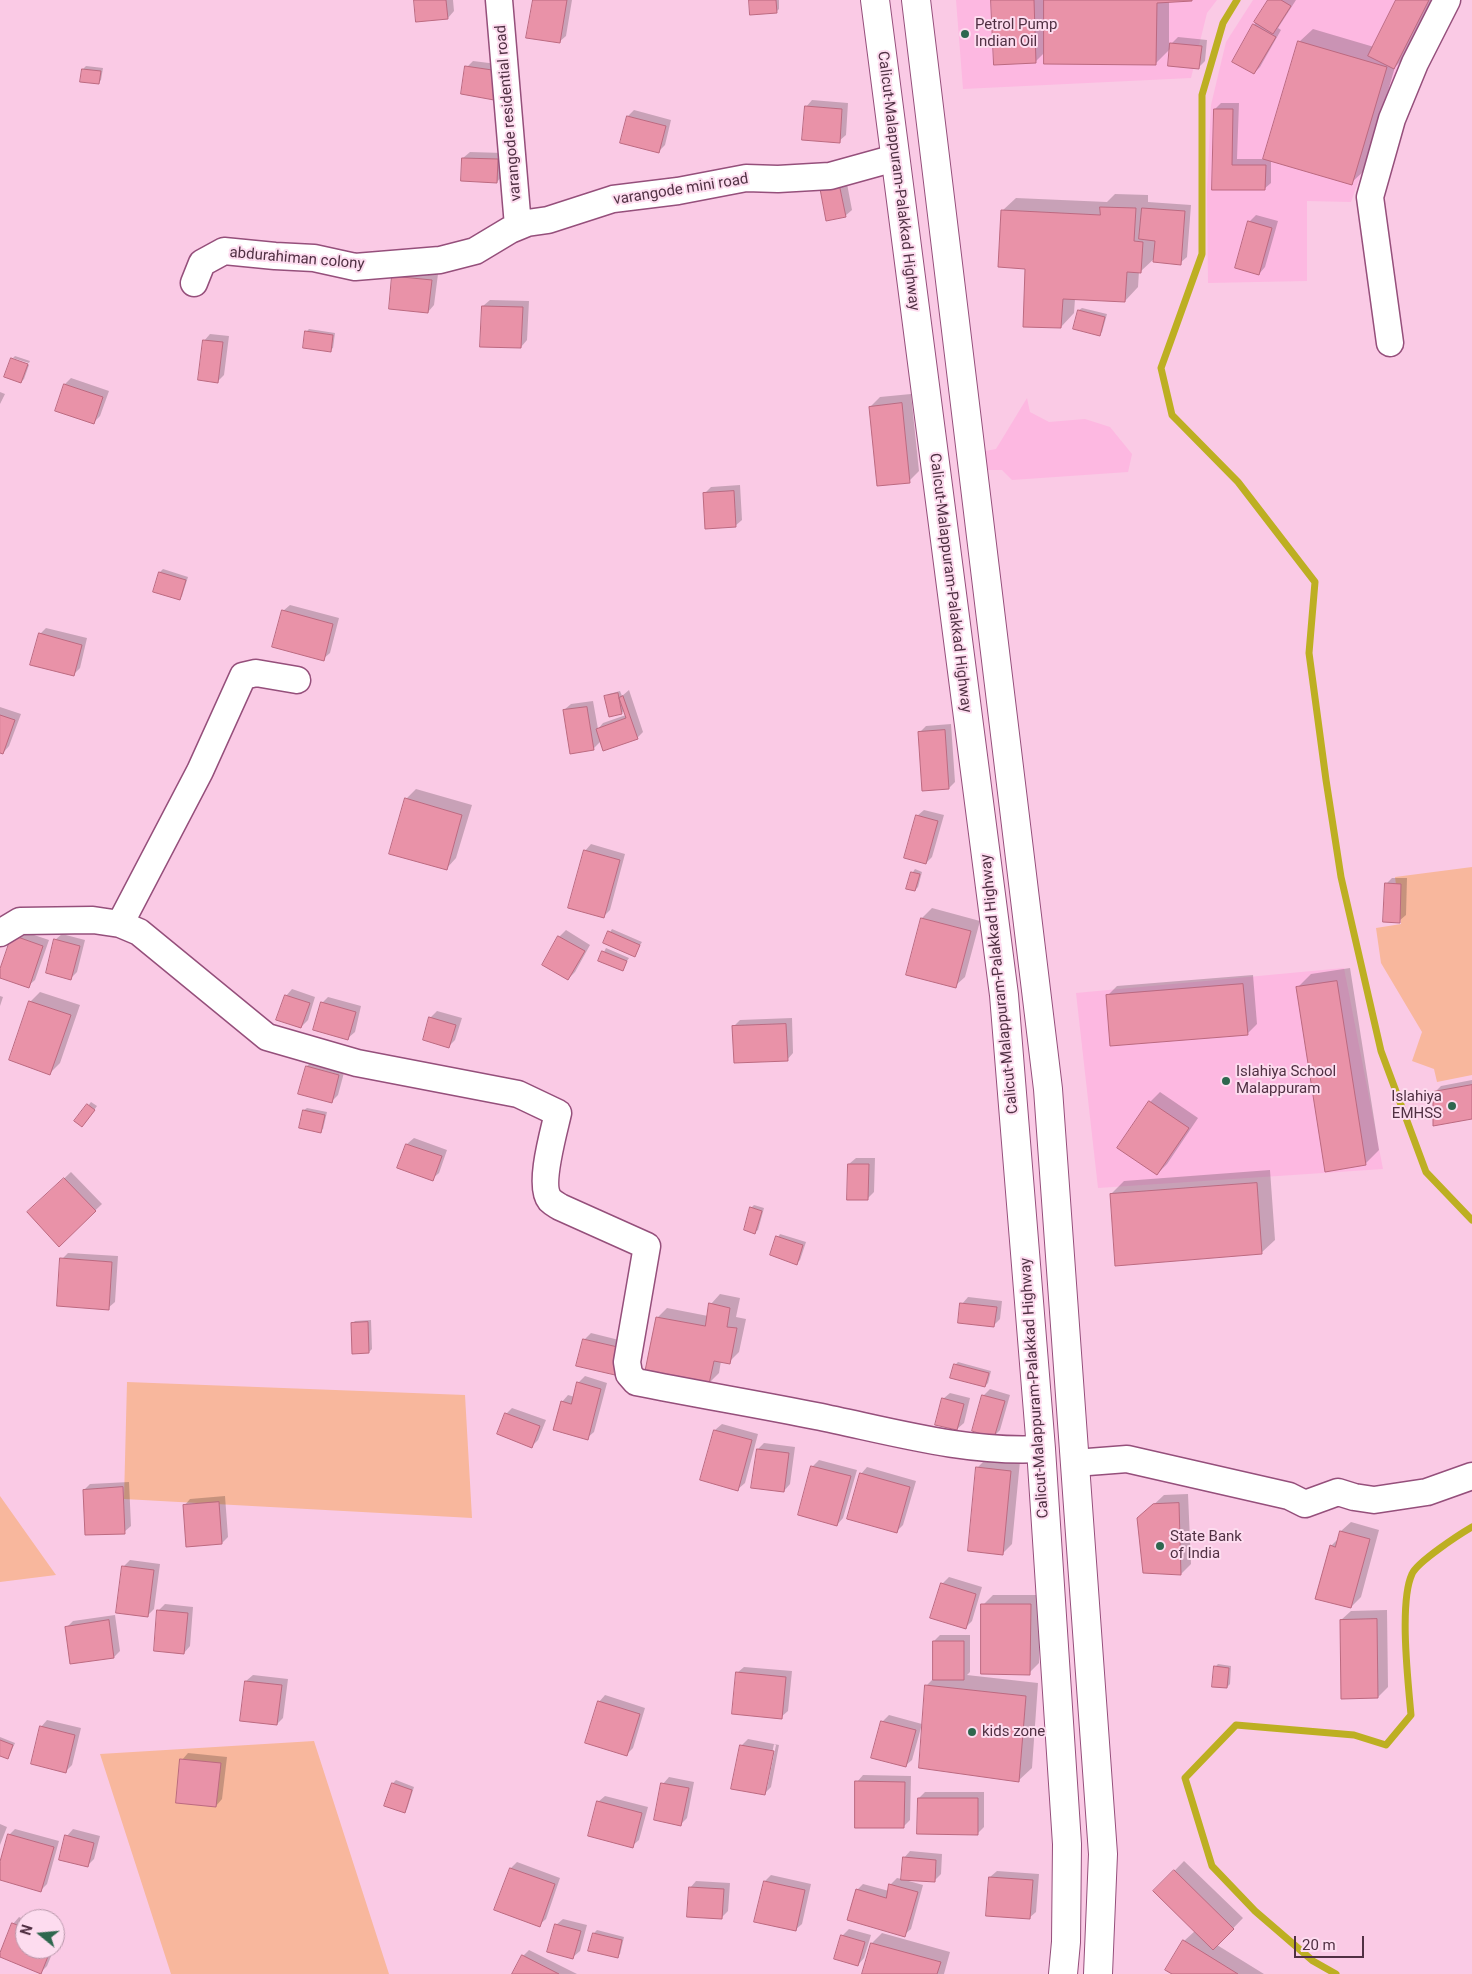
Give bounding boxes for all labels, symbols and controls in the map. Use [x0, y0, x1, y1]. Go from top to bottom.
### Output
place label: Petrol Pump Indian Oil [975, 16, 1057, 51]
street label: varangode residential road [492, 24, 526, 202]
marker: Petrol Pump Indian Oil [959, 28, 971, 40]
street label: Calicut-Malappuram-Palakkad Highway [873, 50, 923, 312]
street label: varangode mini road [612, 170, 750, 210]
street label: abdurahiman colony [229, 244, 365, 274]
street label: Calicut-Malappuram-Palakkad Highway [925, 452, 975, 714]
street label: Calicut-Malappuram-Palakkad Highway [977, 853, 1023, 1115]
place label: Islahiya School Malappuram [1236, 1063, 1336, 1098]
marker: Islahiya School Malappuram [1220, 1075, 1232, 1087]
place label: Islahiya EMHSS [1391, 1088, 1442, 1123]
marker: Islahiya EMHSS [1446, 1100, 1458, 1112]
street label: Calicut-Malappuram-Palakkad Highway [1017, 1257, 1053, 1519]
place label: State Bank of India [1170, 1528, 1242, 1563]
marker: State Bank of India [1154, 1540, 1166, 1552]
place label: kids zone [982, 1723, 1045, 1741]
marker: kids zone [966, 1726, 978, 1738]
north arrow [15, 1909, 65, 1959]
text: N [18, 1923, 36, 1937]
scale bar [1297, 1926, 1367, 1958]
text: 20 m [1302, 1936, 1336, 1954]

